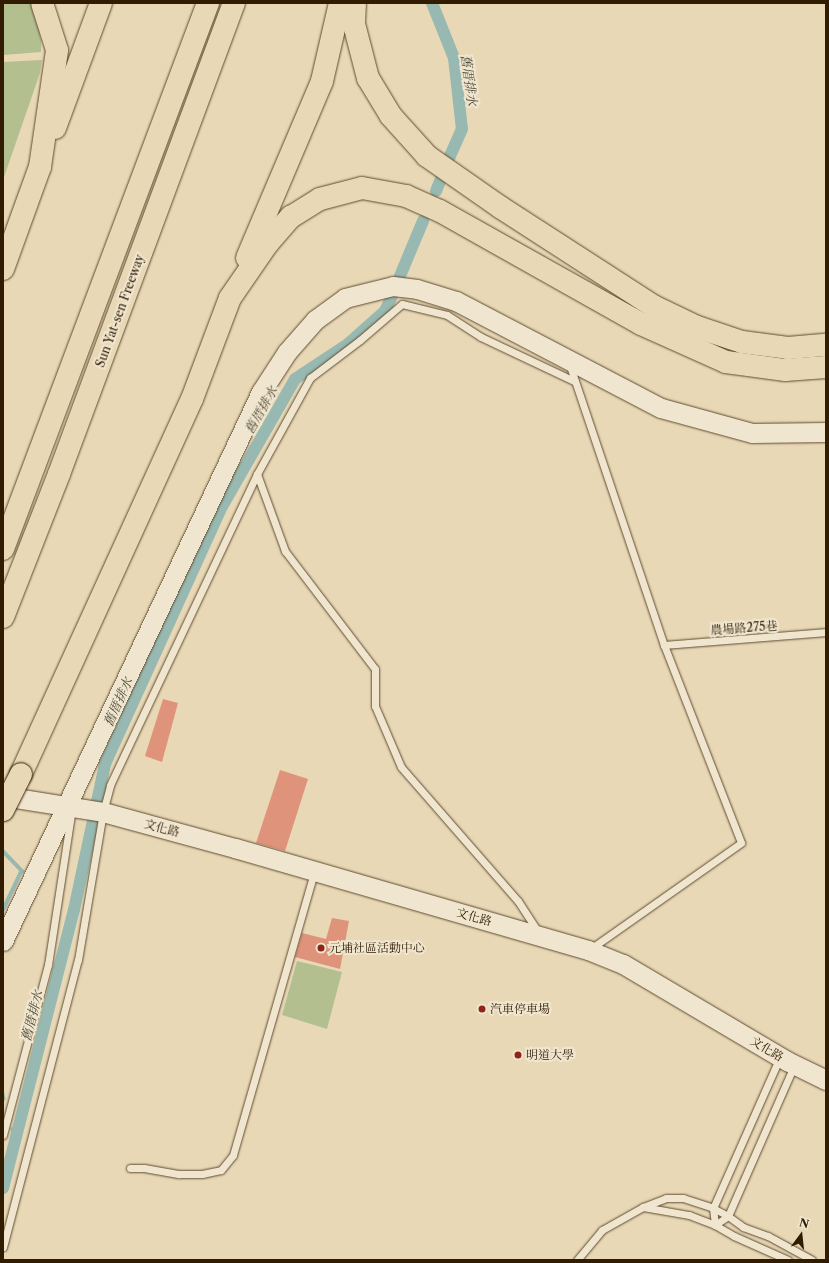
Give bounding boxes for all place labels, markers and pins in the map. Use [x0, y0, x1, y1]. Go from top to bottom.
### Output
place label: 元埔社區活動中心 [329, 941, 425, 955]
marker: 元埔社區活動中心 [316, 943, 326, 953]
place label: 汽車停車場 [490, 1002, 550, 1016]
marker: 汽車停車場 [477, 1004, 487, 1014]
place label: 明道大學 [526, 1048, 574, 1062]
marker: 明道大學 [513, 1050, 523, 1060]

